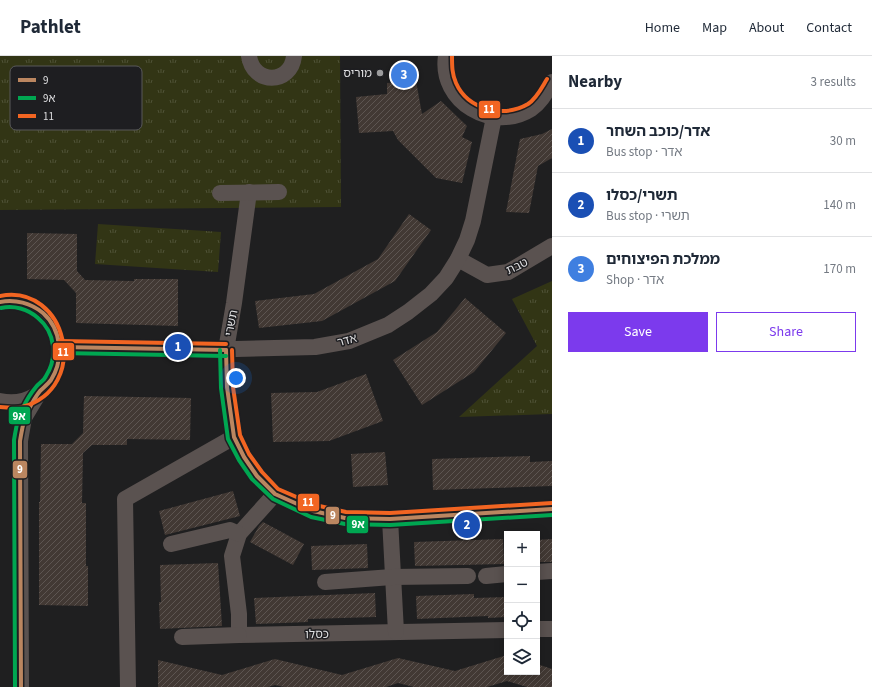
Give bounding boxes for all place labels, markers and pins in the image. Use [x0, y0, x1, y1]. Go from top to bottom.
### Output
pin: 3 [391, 60, 417, 90]
place label: מוריס [343, 65, 372, 82]
marker: מוריס [375, 68, 385, 78]
pin: 1 [165, 332, 191, 362]
pin: 2 [454, 510, 480, 540]

